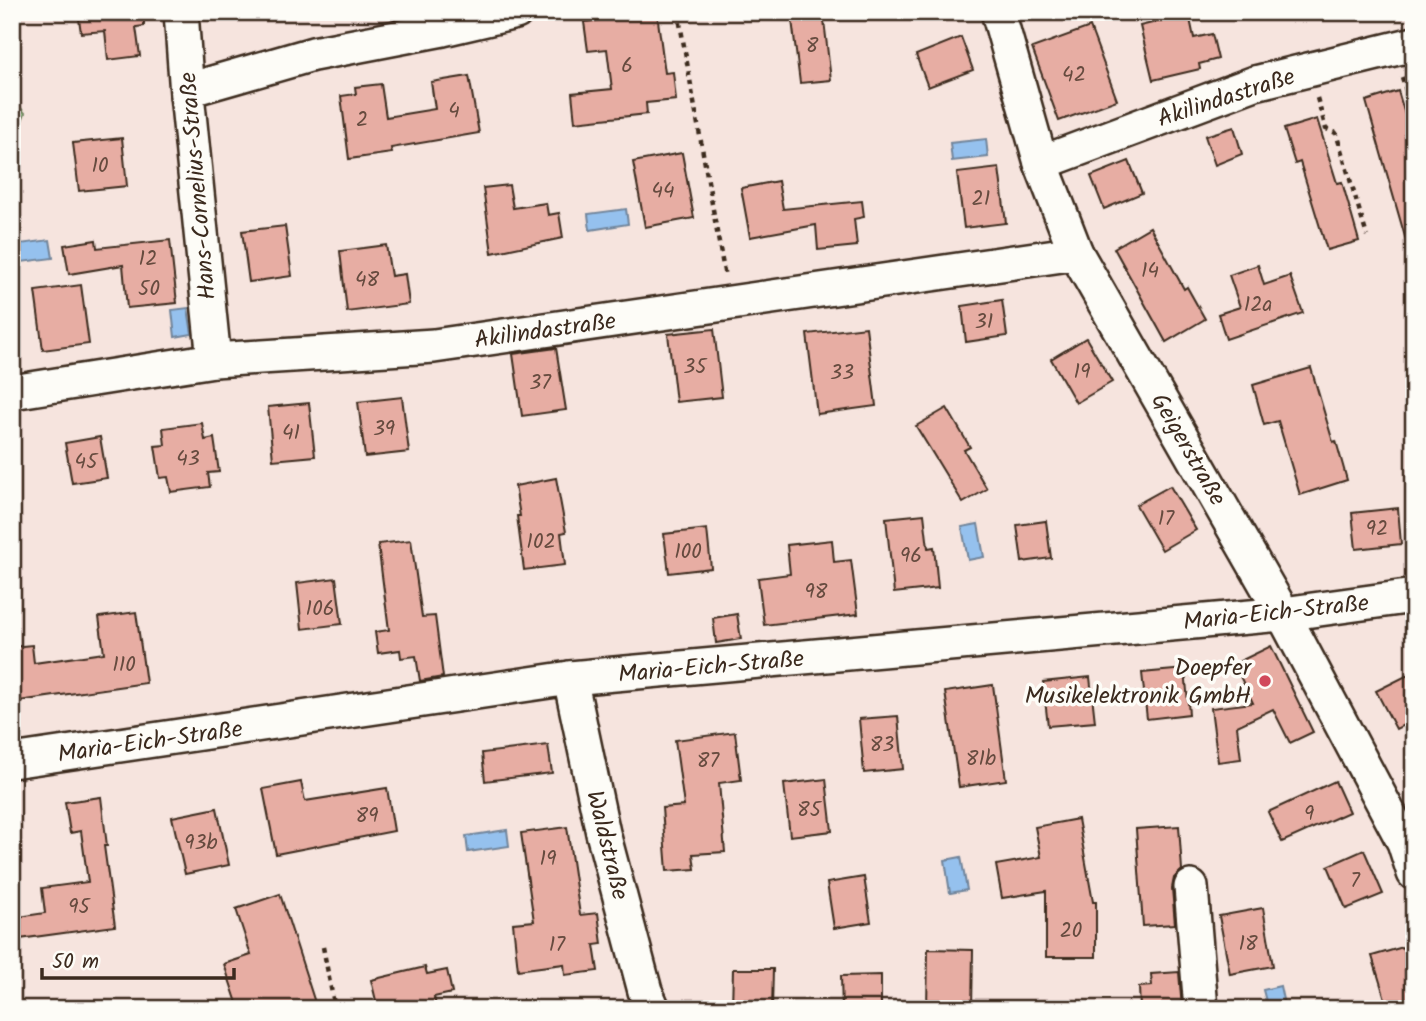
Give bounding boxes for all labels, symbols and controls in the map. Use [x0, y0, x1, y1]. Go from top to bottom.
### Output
house number: 8 [806, 30, 819, 63]
house number: 6 [621, 50, 633, 83]
street label: Akilindastraße [1153, 58, 1301, 139]
house number: 42 [1062, 59, 1086, 92]
street label: Hans-Cornelius-Straße [169, 70, 228, 301]
house number: 4 [448, 95, 460, 128]
house number: 2 [356, 104, 368, 137]
house number: 10 [91, 150, 109, 183]
house number: 44 [651, 175, 675, 208]
house number: 21 [972, 183, 990, 216]
house number: 12 [139, 243, 157, 276]
house number: 14 [1141, 255, 1159, 288]
house number: 48 [355, 264, 379, 297]
house number: 50 [138, 273, 160, 306]
house number: 12a [1244, 289, 1272, 322]
street label: Akilindastraße [472, 302, 619, 361]
house number: 31 [975, 306, 993, 339]
house number: 35 [683, 351, 708, 384]
house number: 19 [1074, 356, 1090, 389]
house number: 33 [830, 357, 854, 390]
house number: 37 [529, 367, 552, 400]
street label: Geigerstraße [1140, 386, 1236, 514]
house number: 39 [373, 413, 395, 446]
house number: 41 [282, 417, 300, 450]
house number: 43 [176, 443, 200, 476]
house number: 45 [75, 446, 99, 479]
house number: 17 [1158, 503, 1175, 536]
house number: 92 [1366, 513, 1388, 546]
house number: 102 [526, 526, 556, 559]
house number: 100 [674, 536, 702, 569]
house number: 96 [900, 540, 922, 573]
house number: 98 [805, 576, 828, 609]
street label: Maria-Eich-Straße [1181, 584, 1371, 643]
house number: 106 [306, 593, 334, 626]
street label: Maria-Eich-Straße [617, 640, 806, 695]
house number: 110 [112, 649, 136, 682]
place label: Doepfer Musikelektronik GmbH [1025, 649, 1253, 716]
marker: Doepfer Musikelektronik GmbH [1257, 673, 1273, 689]
street label: Maria-Eich-Straße [55, 710, 245, 775]
house number: 83 [870, 729, 894, 762]
house number: 81b [966, 743, 996, 776]
house number: 87 [697, 745, 720, 778]
street label: Waldstraße [574, 787, 639, 904]
house number: 85 [797, 794, 823, 827]
house number: 9 [1304, 798, 1314, 831]
house number: 89 [356, 800, 378, 833]
house number: 93b [184, 827, 218, 860]
house number: 19 [540, 843, 556, 876]
house number: 7 [1350, 865, 1361, 898]
house number: 95 [68, 891, 91, 924]
house number: 20 [1060, 915, 1082, 948]
house number: 18 [1238, 928, 1258, 961]
house number: 17 [549, 929, 566, 962]
scale bar [42, 937, 234, 981]
text: 50 m [52, 946, 99, 979]

